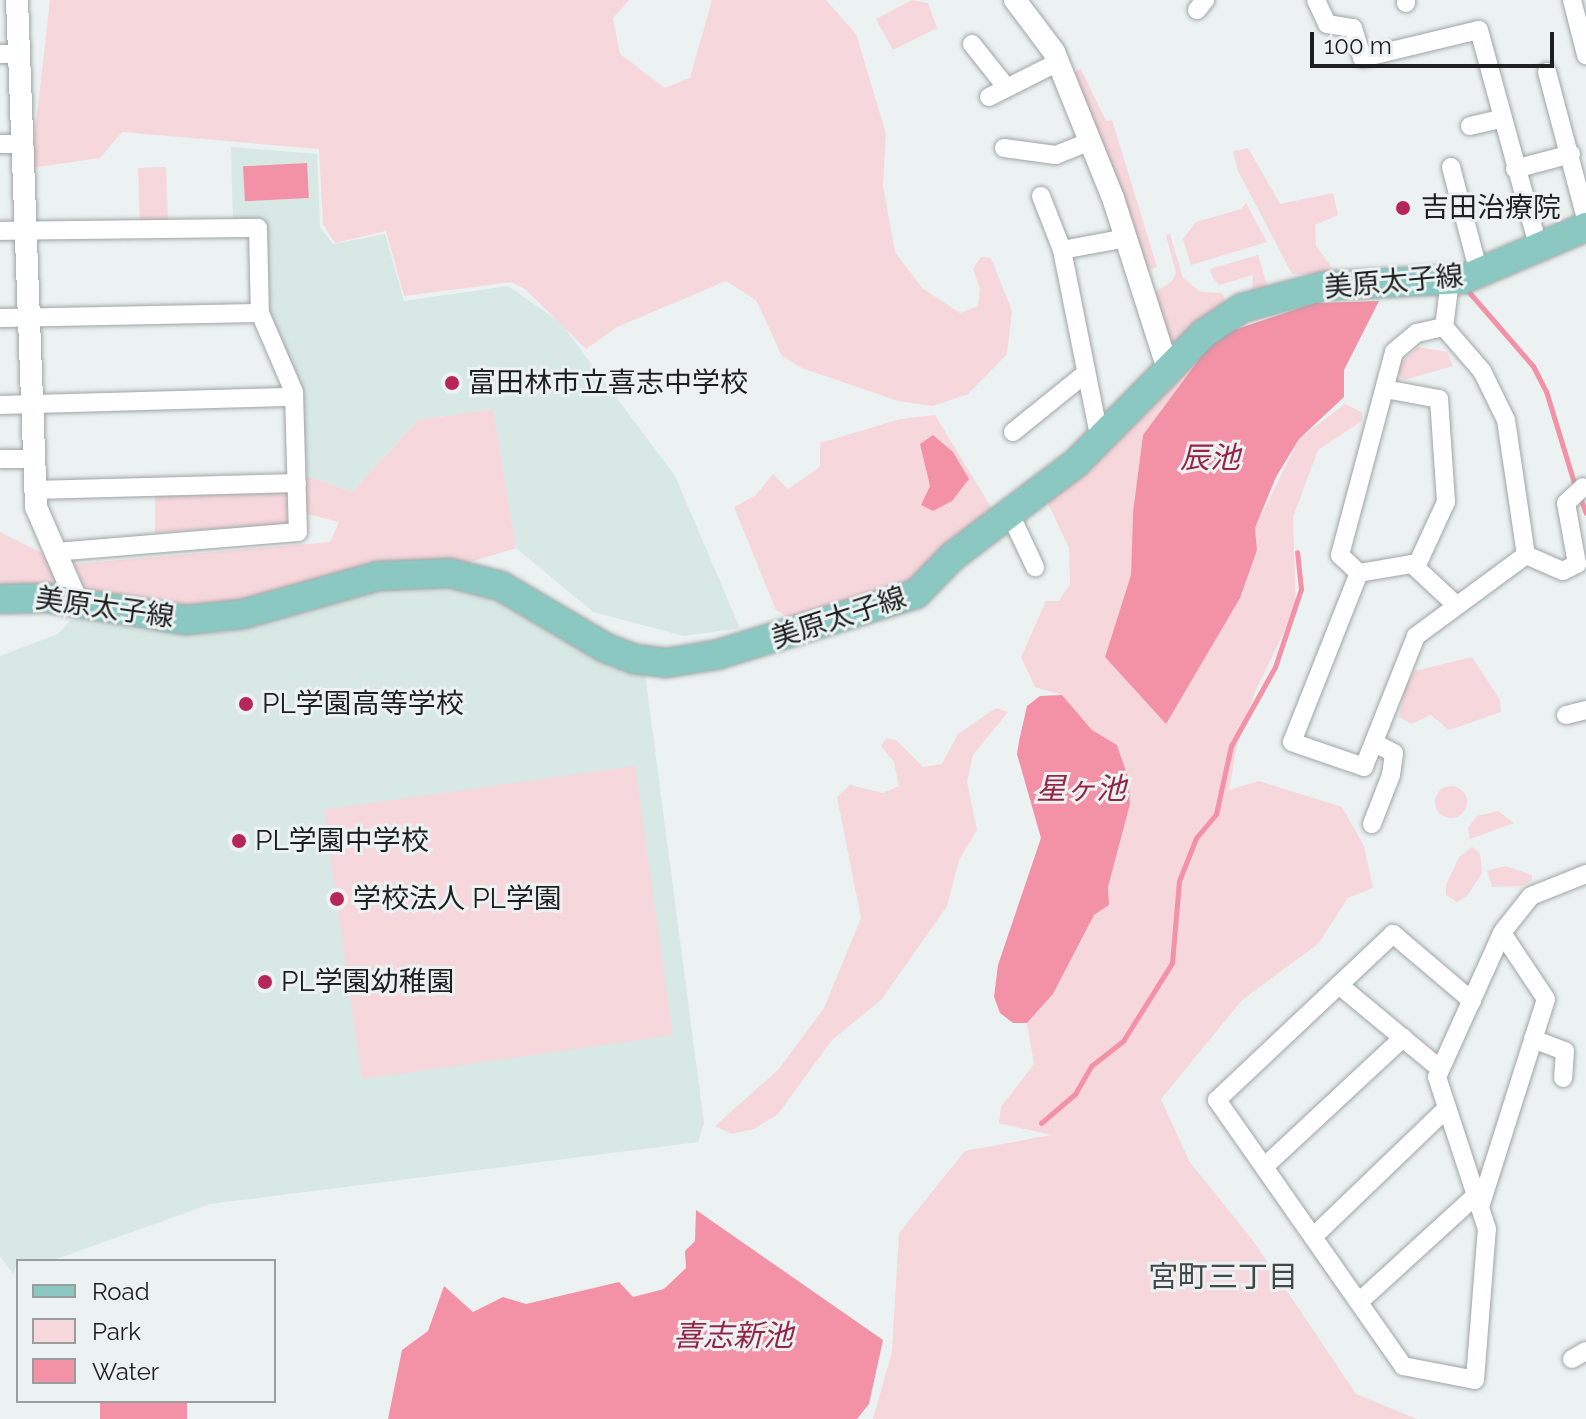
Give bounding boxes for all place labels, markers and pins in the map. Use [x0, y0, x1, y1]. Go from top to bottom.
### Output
place label: 吉田治療院 [1421, 191, 1561, 225]
marker: 吉田治療院 [1392, 197, 1414, 219]
place label: 富田林市立喜志中学校 [468, 366, 748, 400]
marker: 富田林市立喜志中学校 [443, 374, 461, 392]
place label: PL学園高等学校 [262, 687, 464, 721]
marker: PL学園高等学校 [237, 695, 255, 713]
place label: PL学園中学校 [255, 824, 429, 858]
marker: PL学園中学校 [230, 832, 248, 850]
place label: 学校法人 PL学園 [353, 882, 562, 916]
marker: 学校法人 PL学園 [328, 890, 346, 908]
place label: PL学園幼稚園 [281, 965, 455, 999]
marker: PL学園幼稚園 [256, 973, 274, 991]

